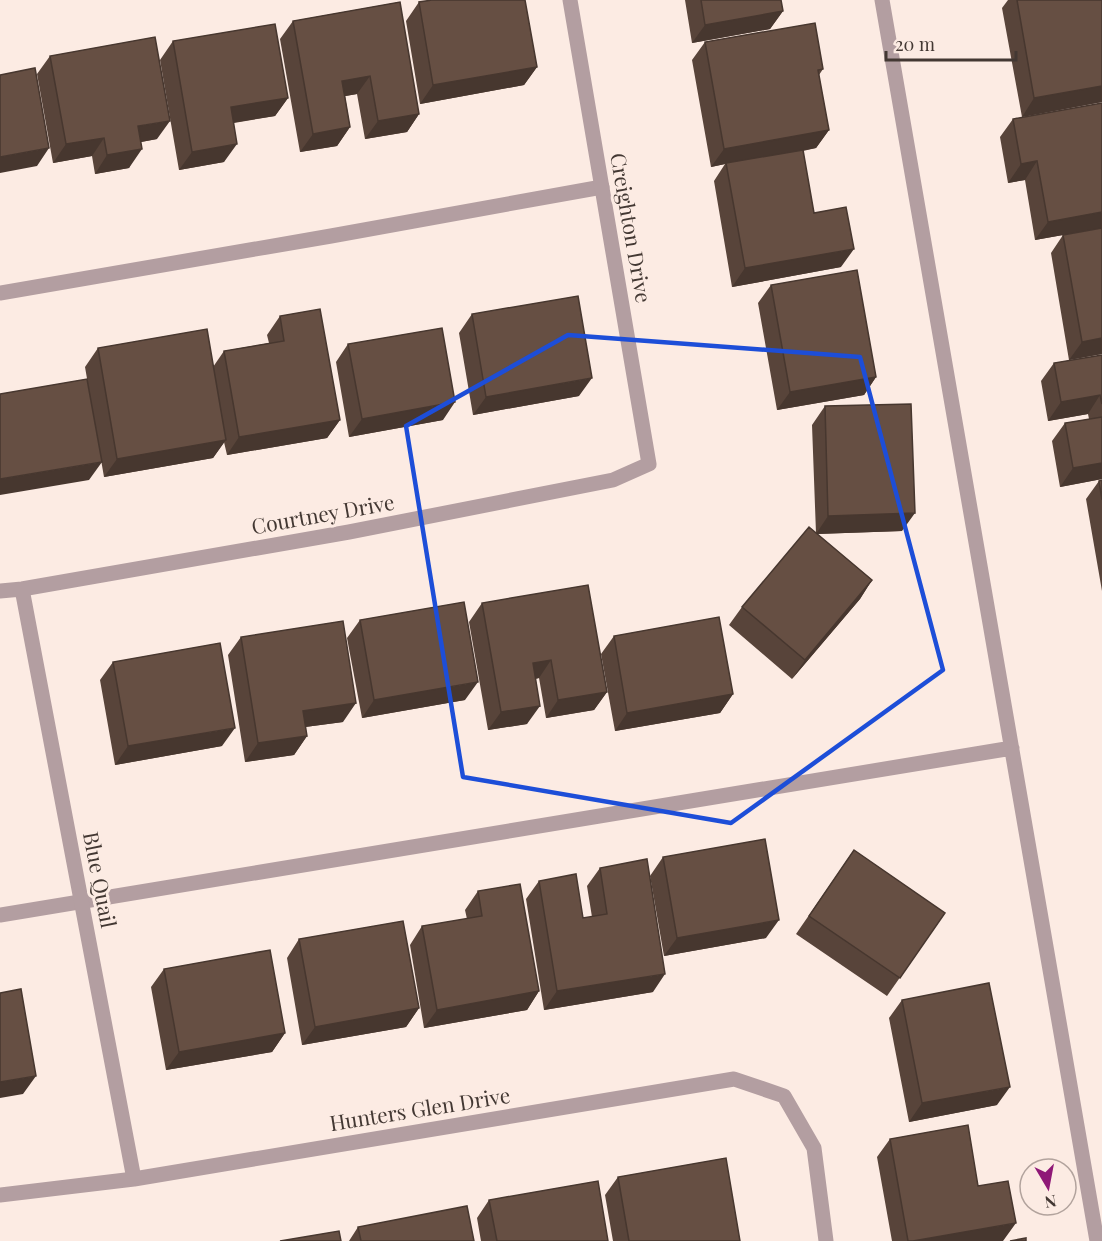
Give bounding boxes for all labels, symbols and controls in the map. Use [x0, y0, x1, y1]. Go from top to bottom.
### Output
scale bar [886, 24, 1016, 62]
text: 20 m [895, 32, 935, 56]
street label: Creighton Drive [605, 151, 659, 305]
street label: Courtney Drive [249, 487, 396, 539]
street label: Blue Quail [78, 829, 124, 930]
street label: Hunters Glen Drive [327, 1080, 512, 1136]
north arrow [1018, 1157, 1078, 1217]
text: N [1043, 1191, 1058, 1214]

